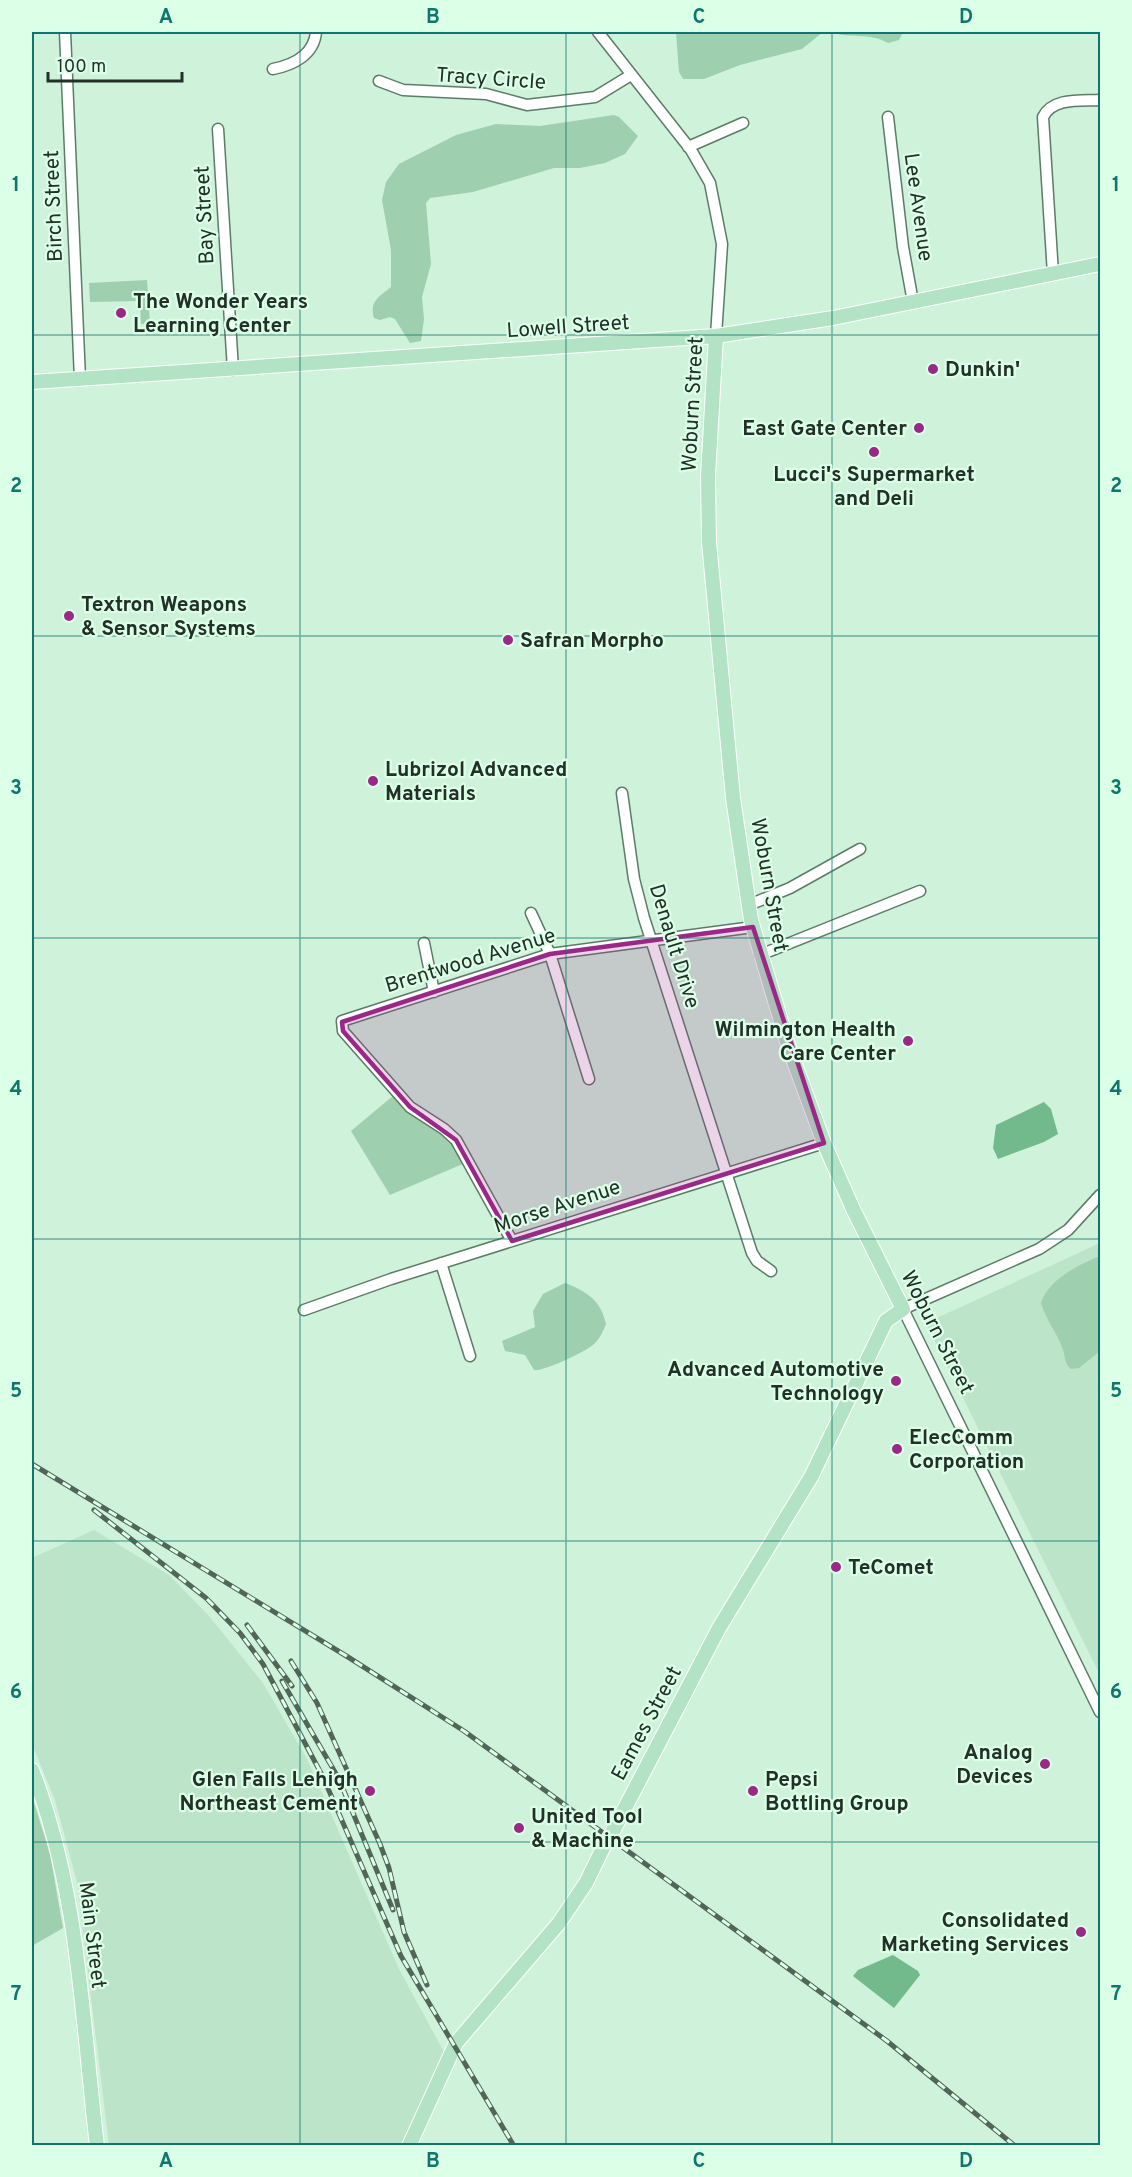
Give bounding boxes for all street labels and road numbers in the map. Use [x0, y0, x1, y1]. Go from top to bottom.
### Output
street label: Tracy Circle [435, 62, 547, 97]
street label: Birch Street [39, 150, 70, 262]
street label: Lee Avenue [897, 151, 938, 263]
street label: Bay Street [189, 165, 222, 265]
street label: Lowell Street [506, 310, 630, 345]
street label: Woburn Street [676, 336, 711, 472]
street label: Woburn Street [743, 816, 794, 954]
street label: Denault Drive [642, 881, 705, 1012]
street label: Brentwood Avenue [382, 923, 559, 1000]
street label: Morse Avenue [491, 1174, 624, 1241]
street label: Woburn Street [894, 1266, 979, 1399]
street label: Eames Street [606, 1662, 689, 1785]
street label: Main Street [72, 1880, 111, 1990]

